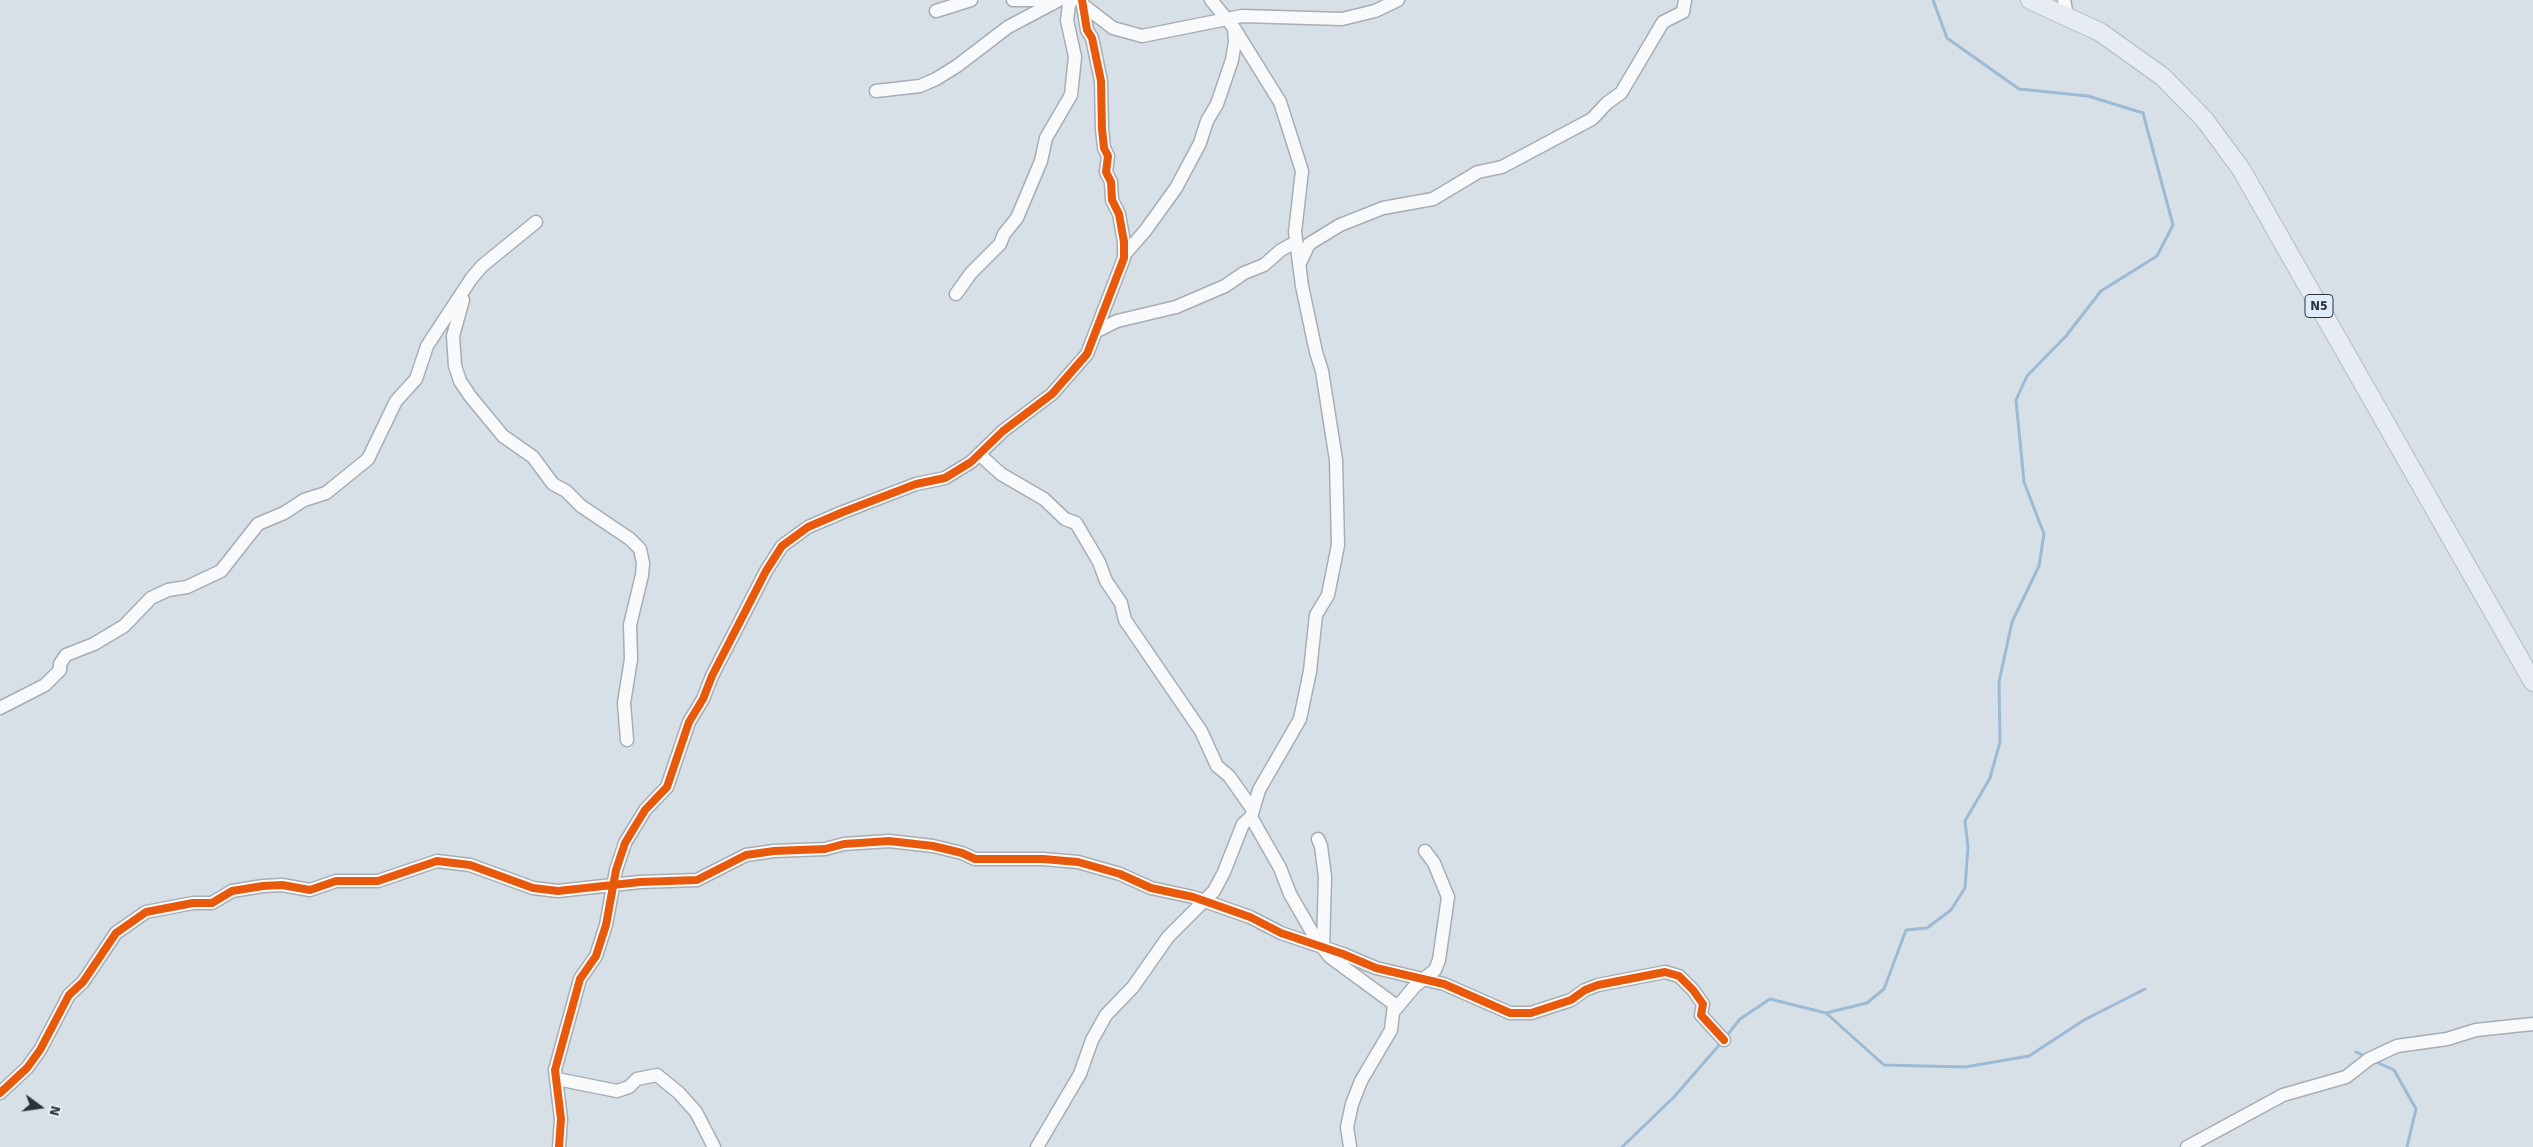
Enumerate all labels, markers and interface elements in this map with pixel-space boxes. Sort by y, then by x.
road number: N5 [2305,294,2333,318]
north arrow [15,1082,65,1132]
text: N [46,1104,64,1118]

